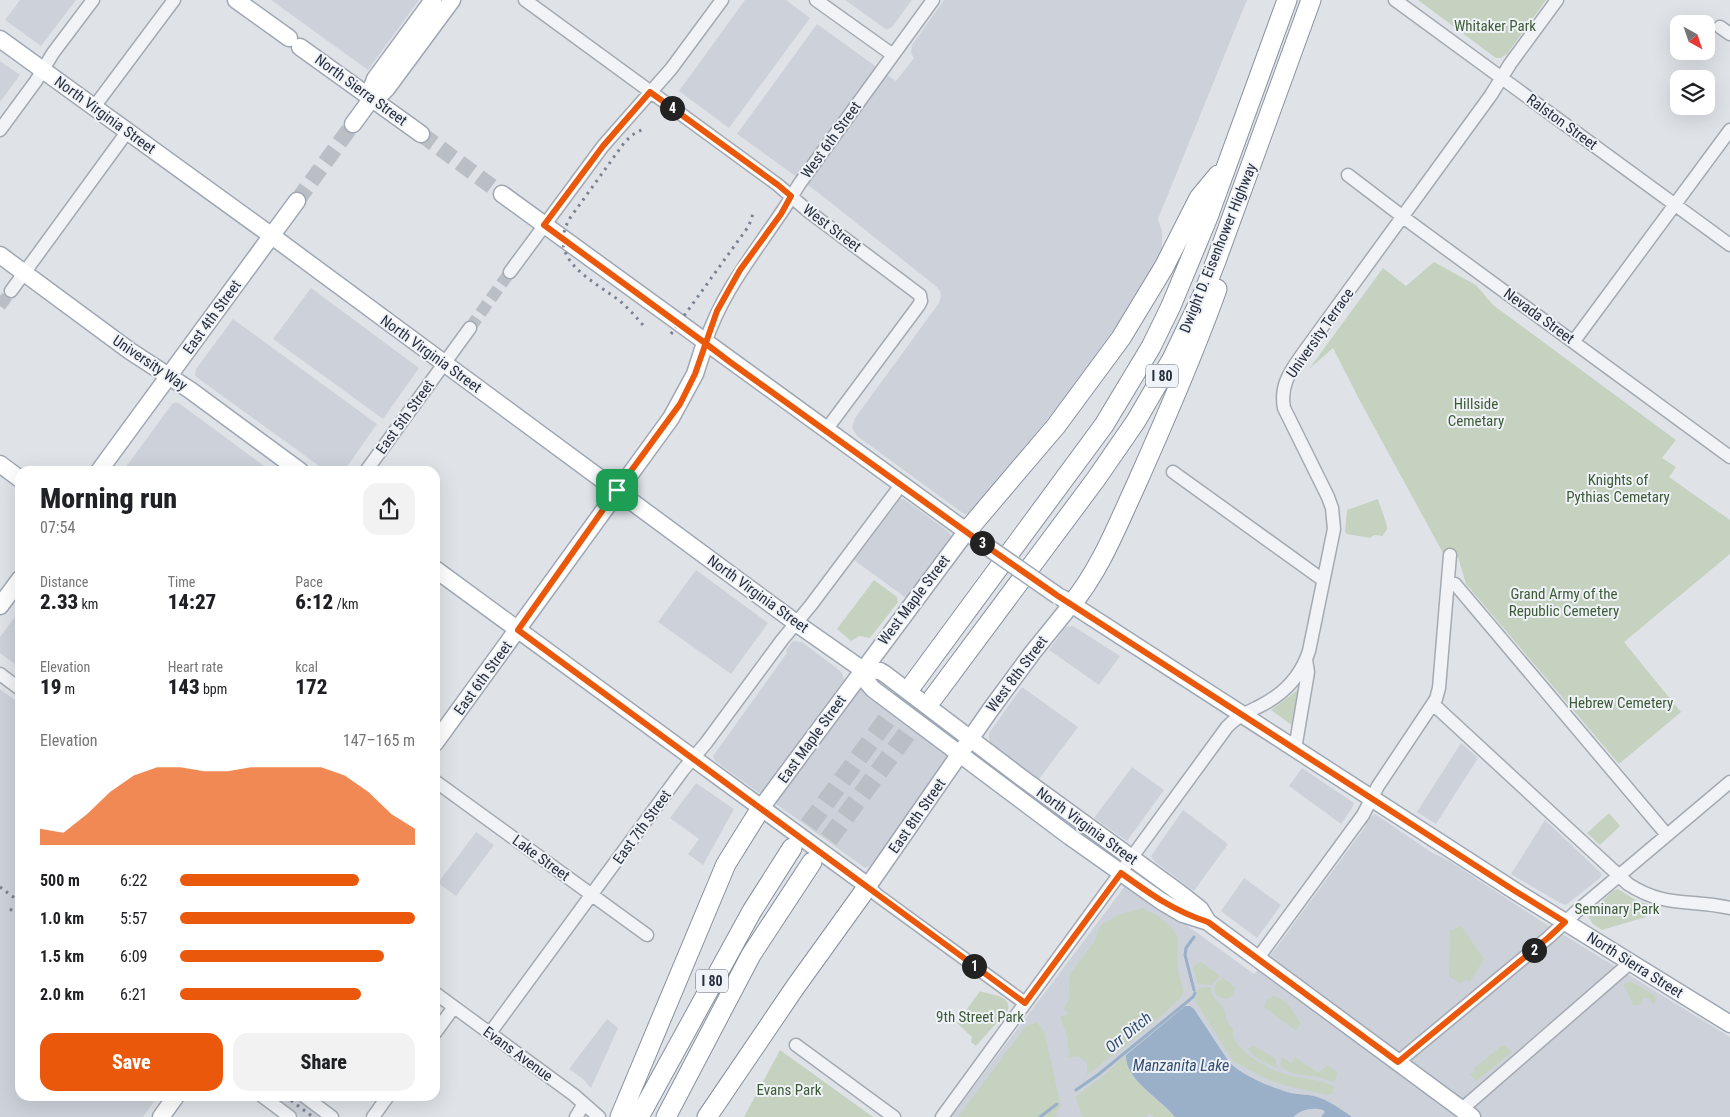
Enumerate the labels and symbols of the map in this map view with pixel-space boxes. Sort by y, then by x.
north arrow [1670,15,1715,60]
park label: Whitaker Park [1454,17,1536,35]
street label: North Sierra Street [311,50,411,130]
street label: North Virginia Street [51,72,159,158]
street label: Ralston Street [1523,90,1601,154]
pin: 4 [660,96,684,120]
street label: West 6th Street [797,98,865,182]
street label: Dwight D. Eisenhower Highway [1176,160,1260,336]
street label: West Street [799,200,865,256]
street label: East 4th Street [179,276,245,358]
street label: Nevada Street [1500,284,1578,348]
street label: University Terrace [1282,285,1358,381]
street label: North Virginia Street [377,311,485,397]
street label: University Way [109,331,191,395]
road number: I 80 [1146,364,1178,388]
street label: East 5th Street [372,376,438,458]
park label: Hillside Cemetary [1448,395,1504,430]
pin [596,469,638,511]
park label: Knights of Pythias Cemetary [1566,471,1670,506]
pin: 3 [970,530,994,556]
street label: North Virginia Street [704,551,812,637]
street label: West Maple Street [874,551,954,649]
park label: Grand Army of the Republic Cemetery [1509,585,1619,620]
street label: West 8th Street [983,632,1051,716]
street label: East 6th Street [450,637,516,719]
street label: East Maple Street [774,692,850,786]
park label: Hebrew Cemetery [1569,694,1673,712]
street label: East 8th Street [885,775,949,857]
street label: North Virginia Street [1033,783,1141,869]
street label: East 7th Street [609,786,675,868]
street label: Lake Street [509,831,573,885]
park label: Seminary Park [1574,900,1660,918]
street label: North Sierra Street [1584,928,1686,1002]
pin: 2 [1522,938,1546,962]
pin: 1 [962,954,986,978]
road number: I 80 [696,969,728,992]
park label: 9th Street Park [936,1008,1024,1026]
water label: Orr Ditch [1101,1008,1155,1057]
street label: Evans Avenue [480,1023,556,1085]
water label: Manzanita Lake [1133,1056,1229,1075]
park label: Evans Park [756,1081,822,1099]

